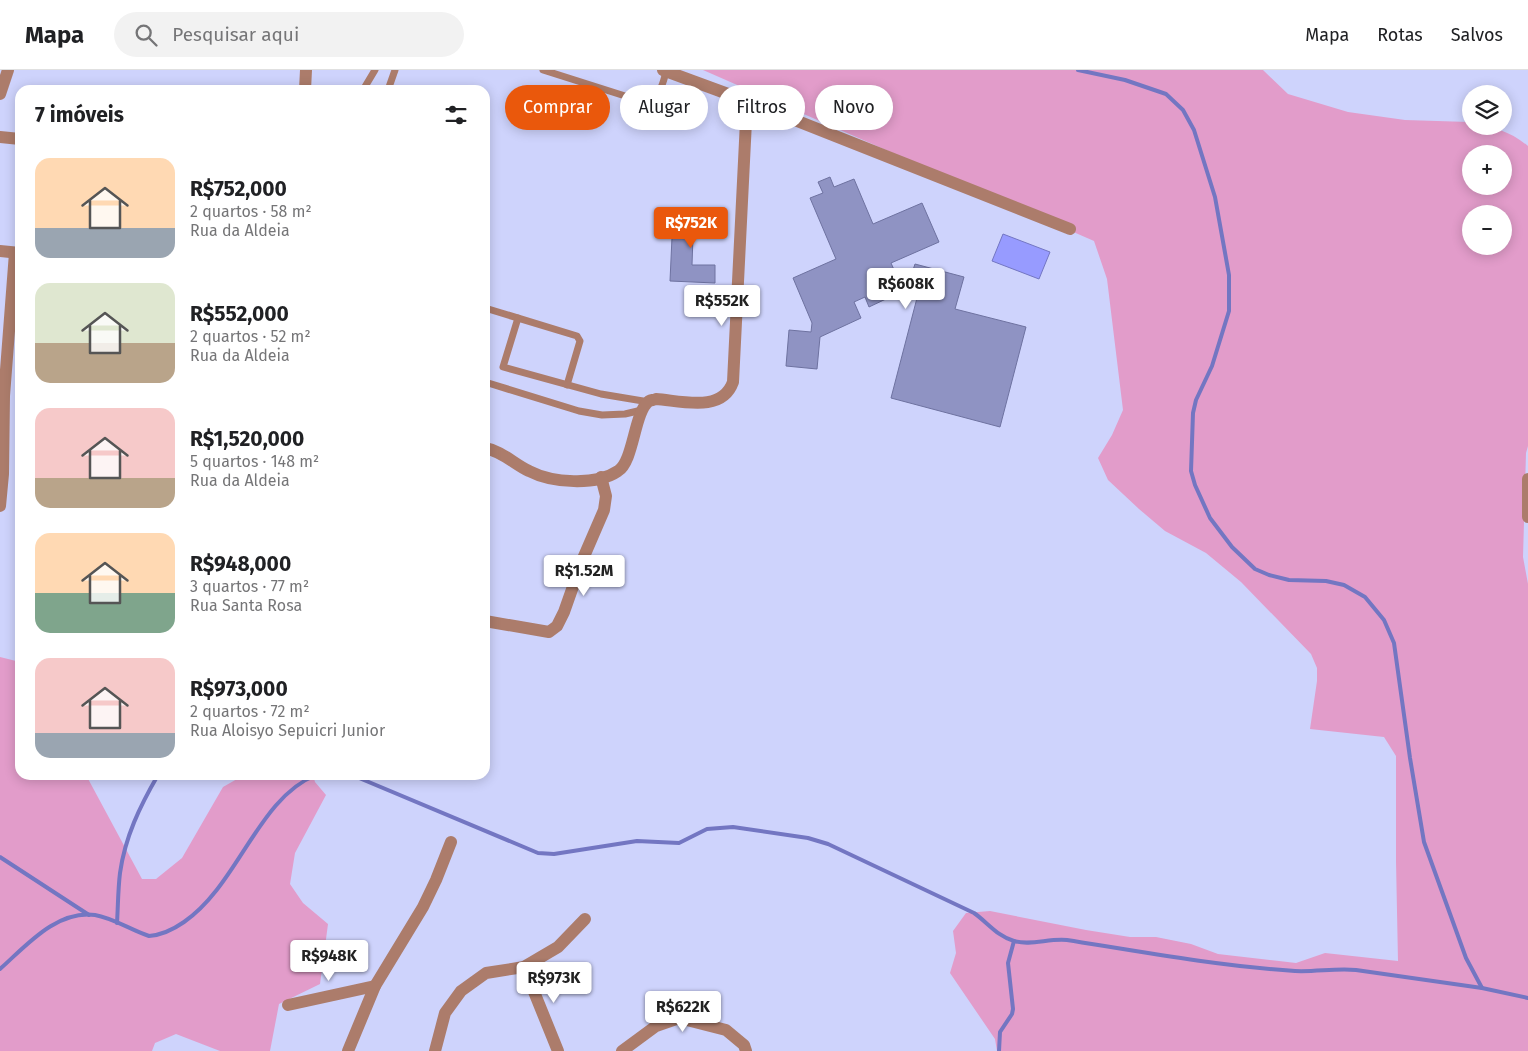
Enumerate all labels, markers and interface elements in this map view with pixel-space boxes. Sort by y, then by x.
search box [114,12,464,57]
text: Mapa [25,21,84,49]
icon: search [132,21,160,49]
text: Pesquisar aqui [172,23,299,46]
text: Mapa [1305,24,1349,46]
text: Rotas [1377,24,1423,46]
text: Salvos [1451,24,1503,46]
chip: Comprar [505,85,610,130]
chip: Alugar [620,85,708,130]
chip: Filtros [718,85,805,130]
chip: Novo [815,85,893,130]
map controls [1462,85,1512,255]
button: layers [1462,85,1512,135]
icon: filters [442,101,470,129]
text: 7 imóveis [35,102,124,128]
button: + [1462,145,1512,195]
text: R$752,000 [190,176,287,202]
icon: home [75,178,135,238]
text: 2 quartos · 58 m² [190,202,312,221]
button: − [1462,205,1512,255]
pin: R$752K [650,206,732,249]
text: R$752K [665,213,717,232]
text: Rua da Aldeia [190,221,290,240]
pin: R$608K [865,268,947,310]
text: R$608K [878,274,934,293]
pin: R$552K [681,284,763,327]
text: R$552K [695,291,749,310]
text: R$552,000 [190,301,289,327]
icon: home [75,303,135,363]
text: 2 quartos · 52 m² [190,327,311,346]
text: Rua da Aldeia [190,346,290,365]
text: R$1,520,000 [190,426,304,452]
icon: home [75,428,135,488]
text: 5 quartos · 148 m² [190,452,319,471]
text: Rua da Aldeia [190,471,290,490]
text: R$948,000 [190,551,291,577]
icon: home [75,553,135,613]
pin: R$1.52M [538,554,630,597]
text: R$1.52M [555,561,613,580]
text: 3 quartos · 77 m² [190,577,309,596]
text: Rua Santa Rosa [190,596,302,615]
text: R$973,000 [190,676,288,702]
icon: home [75,678,135,738]
text: 2 quartos · 72 m² [190,702,310,721]
text: Rua Aloisyo Sepuicri Junior [190,721,385,740]
pin: R$948K [288,940,370,982]
text: R$948K [301,946,357,965]
pin: R$973K [513,962,595,1004]
text: R$973K [528,968,580,987]
pin: R$622K [642,990,724,1033]
text: R$622K [656,997,710,1016]

